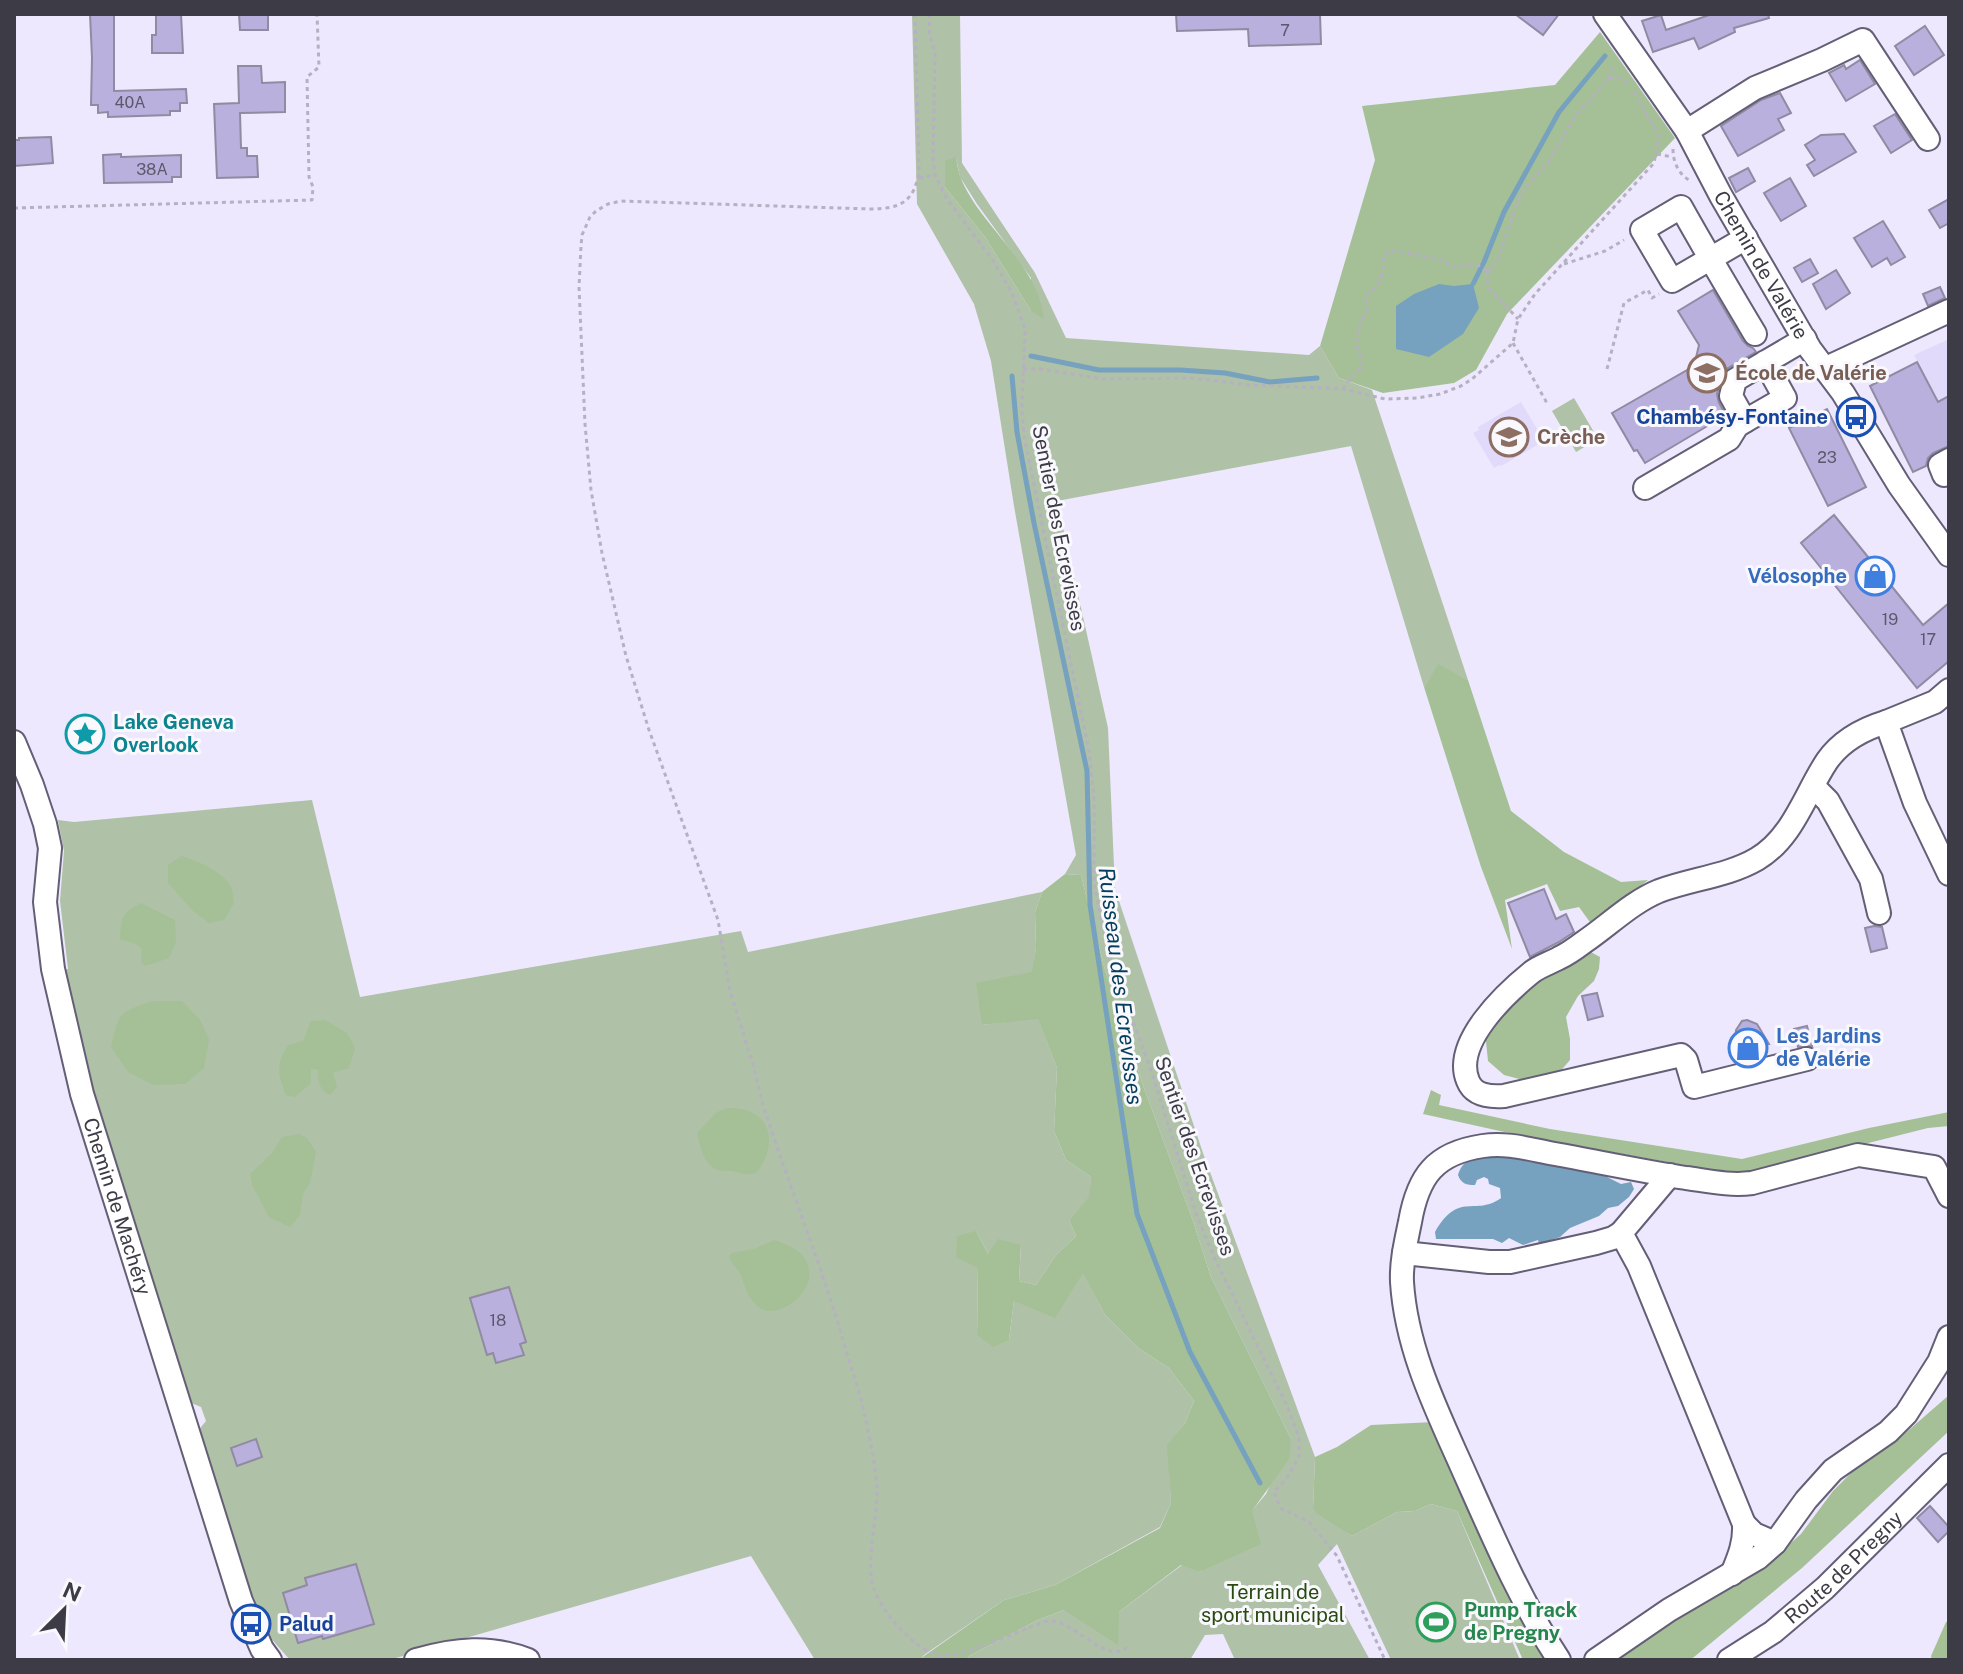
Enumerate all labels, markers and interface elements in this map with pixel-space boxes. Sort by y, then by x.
house number: 7 [1280,21,1290,40]
house number: 40A [114,93,146,112]
house number: 38A [136,160,168,179]
street label: Chemin de Valérie [1709,187,1814,343]
school or university icon: École de Valérie [1686,352,1728,394]
place label: École de Valérie [1735,360,1887,385]
bus stop icon: Chambésy-Fontaine [1835,396,1877,438]
place label: Chambésy-Fontaine [1636,405,1828,429]
school or university icon: Crèche [1488,416,1530,458]
street label: Sentier des Ecrevisses [1027,423,1091,633]
place label: Crèche [1537,425,1605,449]
house number: 23 [1817,448,1837,467]
shop icon: Vélosophe [1854,555,1896,597]
place label: Vélosophe [1747,564,1847,588]
house number: 19 [1882,610,1898,629]
house number: 17 [1920,630,1936,649]
place label: Lake Geneva Overlook [113,710,234,757]
place icon: Lake Geneva Overlook [64,713,106,755]
water label: Ruisseau des Ecrevisses [1094,866,1149,1107]
place label: Les Jardins de Valérie [1776,1024,1881,1071]
shop icon: Les Jardins de Valérie [1727,1027,1769,1069]
street label: Sentier des Ecrevisses [1150,1053,1240,1259]
street label: Chemin de Machéry [78,1115,156,1298]
house number: 18 [490,1311,506,1330]
street label: Route de Pregny [1780,1506,1908,1629]
north arrow [24,1570,104,1650]
text: N [59,1576,85,1607]
park label: Terrain de sport municipal [1201,1580,1345,1627]
place label: Pump Track de Pregny [1464,1598,1578,1645]
sports icon: Pump Track de Pregny [1415,1601,1457,1643]
bus stop icon: Palud [230,1603,272,1645]
place label: Palud [279,1612,334,1636]

